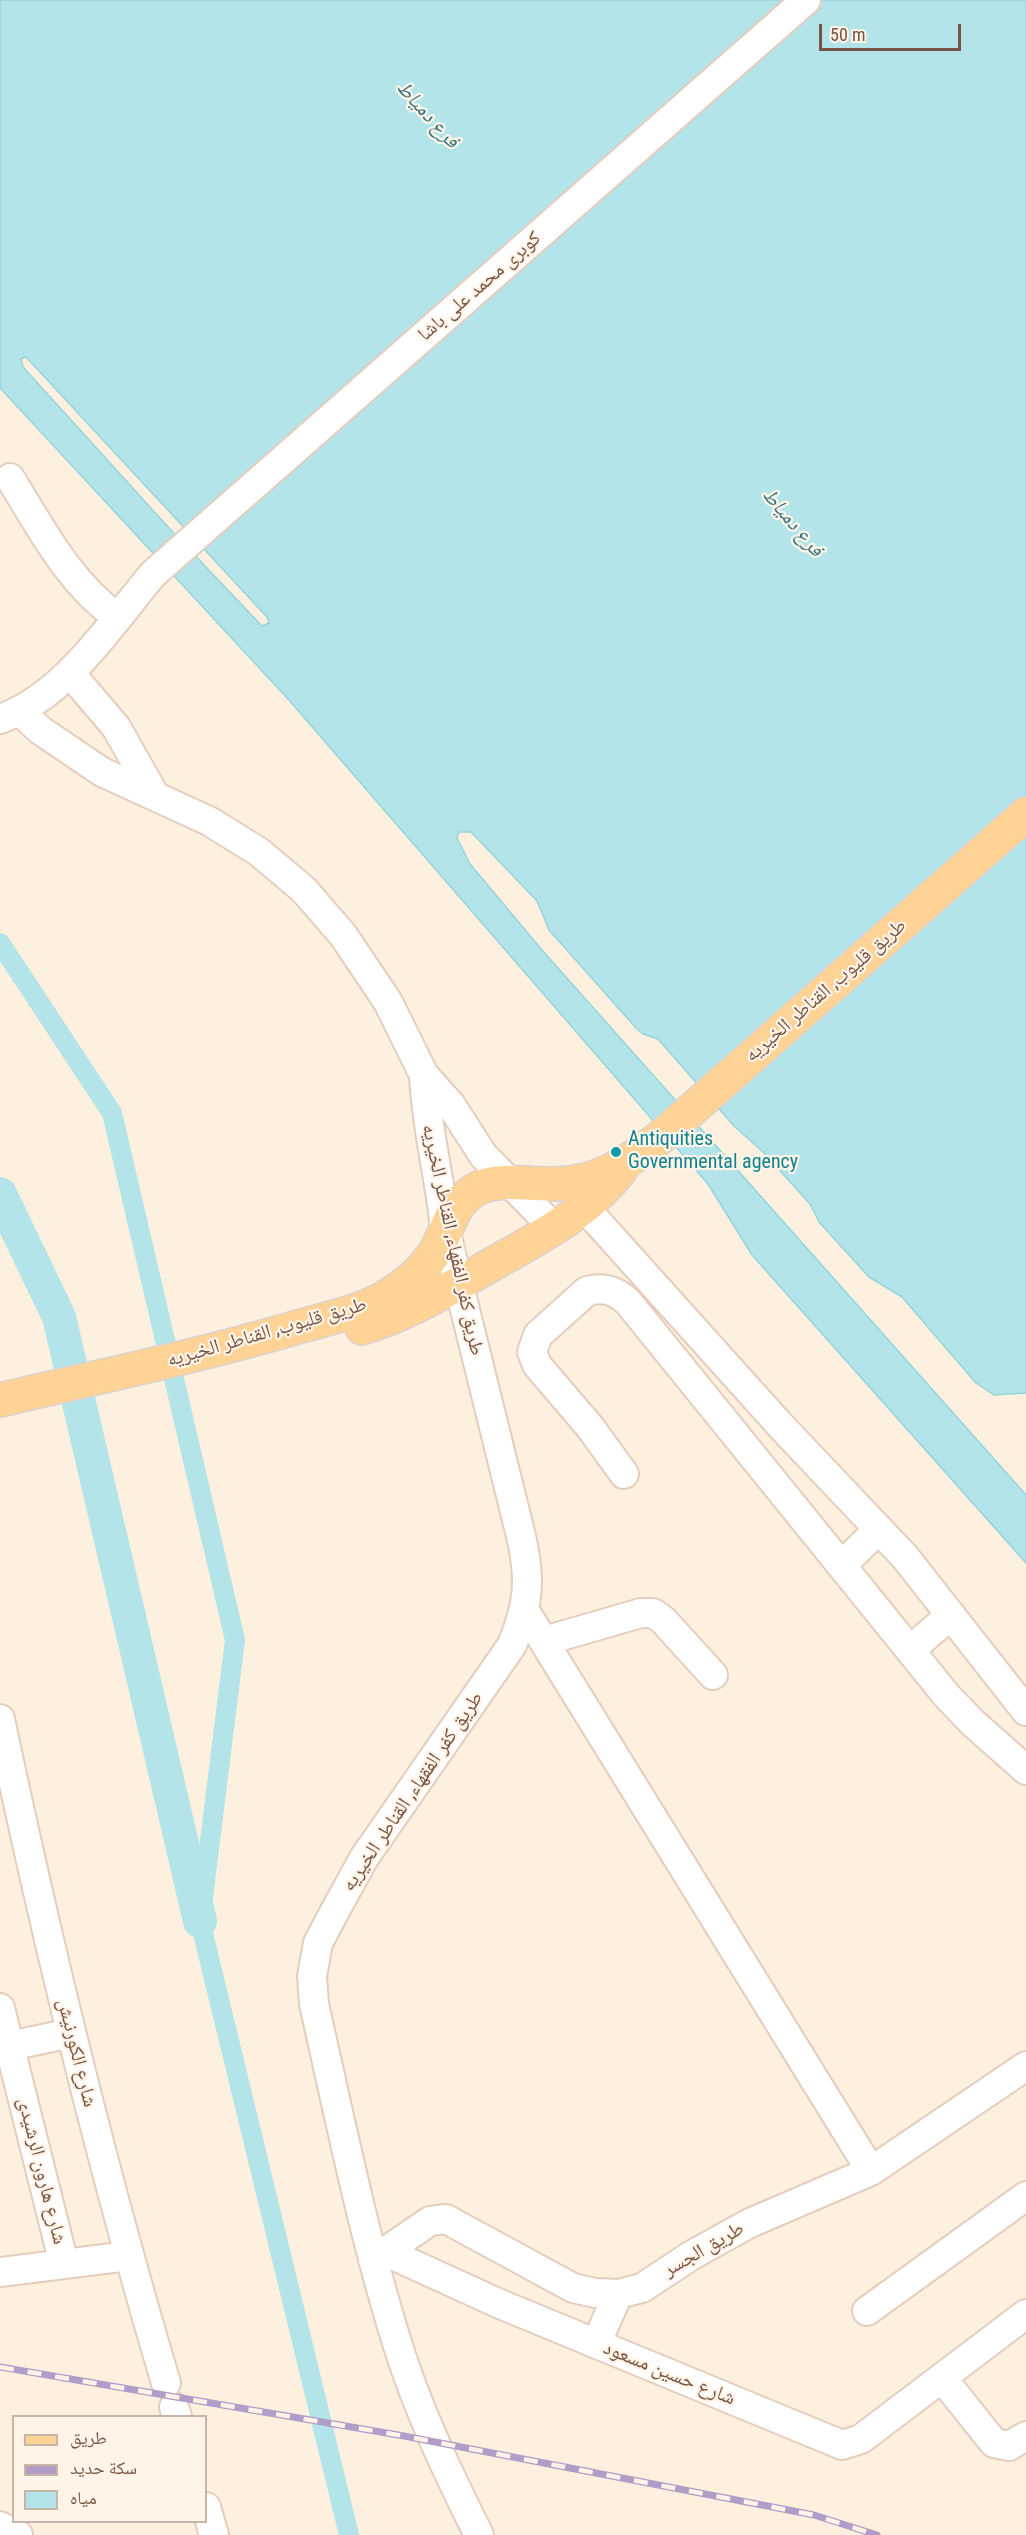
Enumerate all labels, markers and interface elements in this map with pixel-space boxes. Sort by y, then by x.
scale bar [822,12,964,50]
text: 50 m [830,24,865,45]
water label: فرع دمياط [390,76,464,154]
street label: كوبرى محمد على باشا [414,227,546,347]
water label: فرع دمياط [756,483,828,563]
street label: طريق قليوب, القناطر الخيريه [740,914,912,1068]
street label: طريق كفر الفقهاء, القناطر الخيريه [416,1122,488,1358]
place label: Antiquities Governmental agency [628,1128,798,1175]
marker: Antiquities Governmental agency [609,1145,623,1159]
street label: طريق قليوب, القناطر الخيريه [164,1293,370,1373]
street label: طريق كفر الفقهاء, القناطر الخيريه [337,1688,489,1896]
street label: شارع الكورنيش [51,1996,101,2110]
street label: شارع هارون الرشيدى [11,2095,71,2247]
street label: طريق الجسر [659,2217,749,2283]
street label: شارع حسين مسعود [599,2337,739,2411]
legend [12,2415,207,2523]
text: طريق [70,2427,107,2448]
text: سكة حديد [70,2457,137,2478]
text: مياه [70,2487,97,2508]

